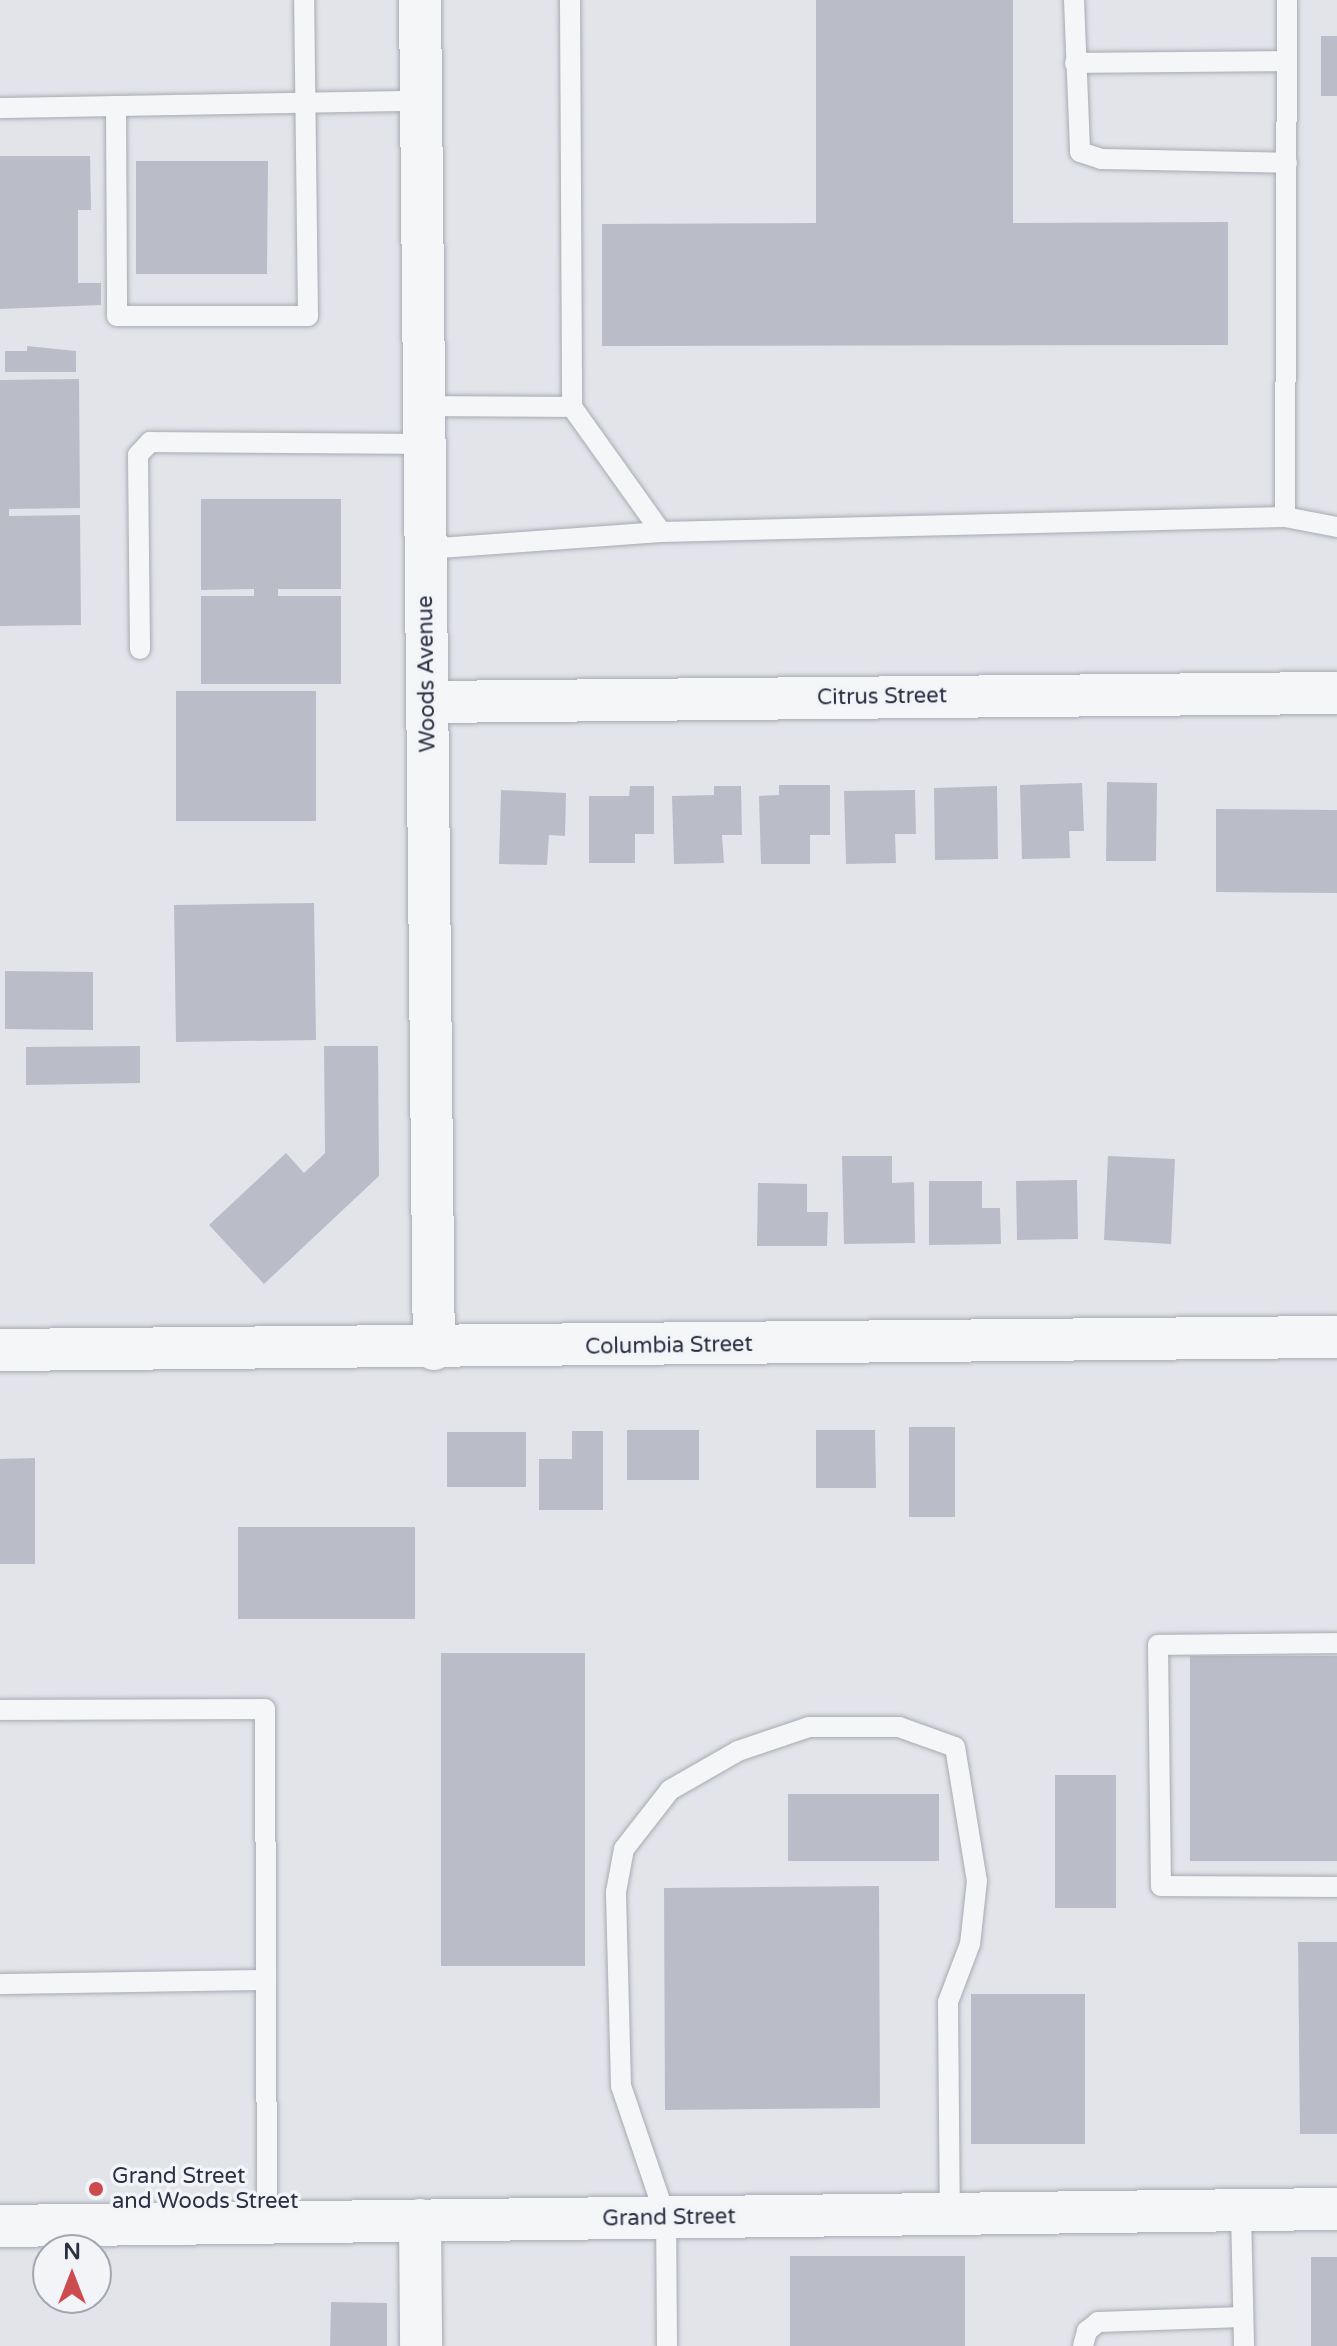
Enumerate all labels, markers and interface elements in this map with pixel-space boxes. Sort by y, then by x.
street label: Woods Avenue [412,595,442,753]
street label: Citrus Street [817,683,947,711]
street label: Columbia Street [585,1331,753,1361]
place label: Grand Street and Woods Street [112,2163,298,2214]
marker: Grand Street and Woods Street [87,2180,105,2198]
street label: Grand Street [602,2204,736,2232]
north arrow [32,2234,112,2314]
text: N [63,2239,81,2265]

